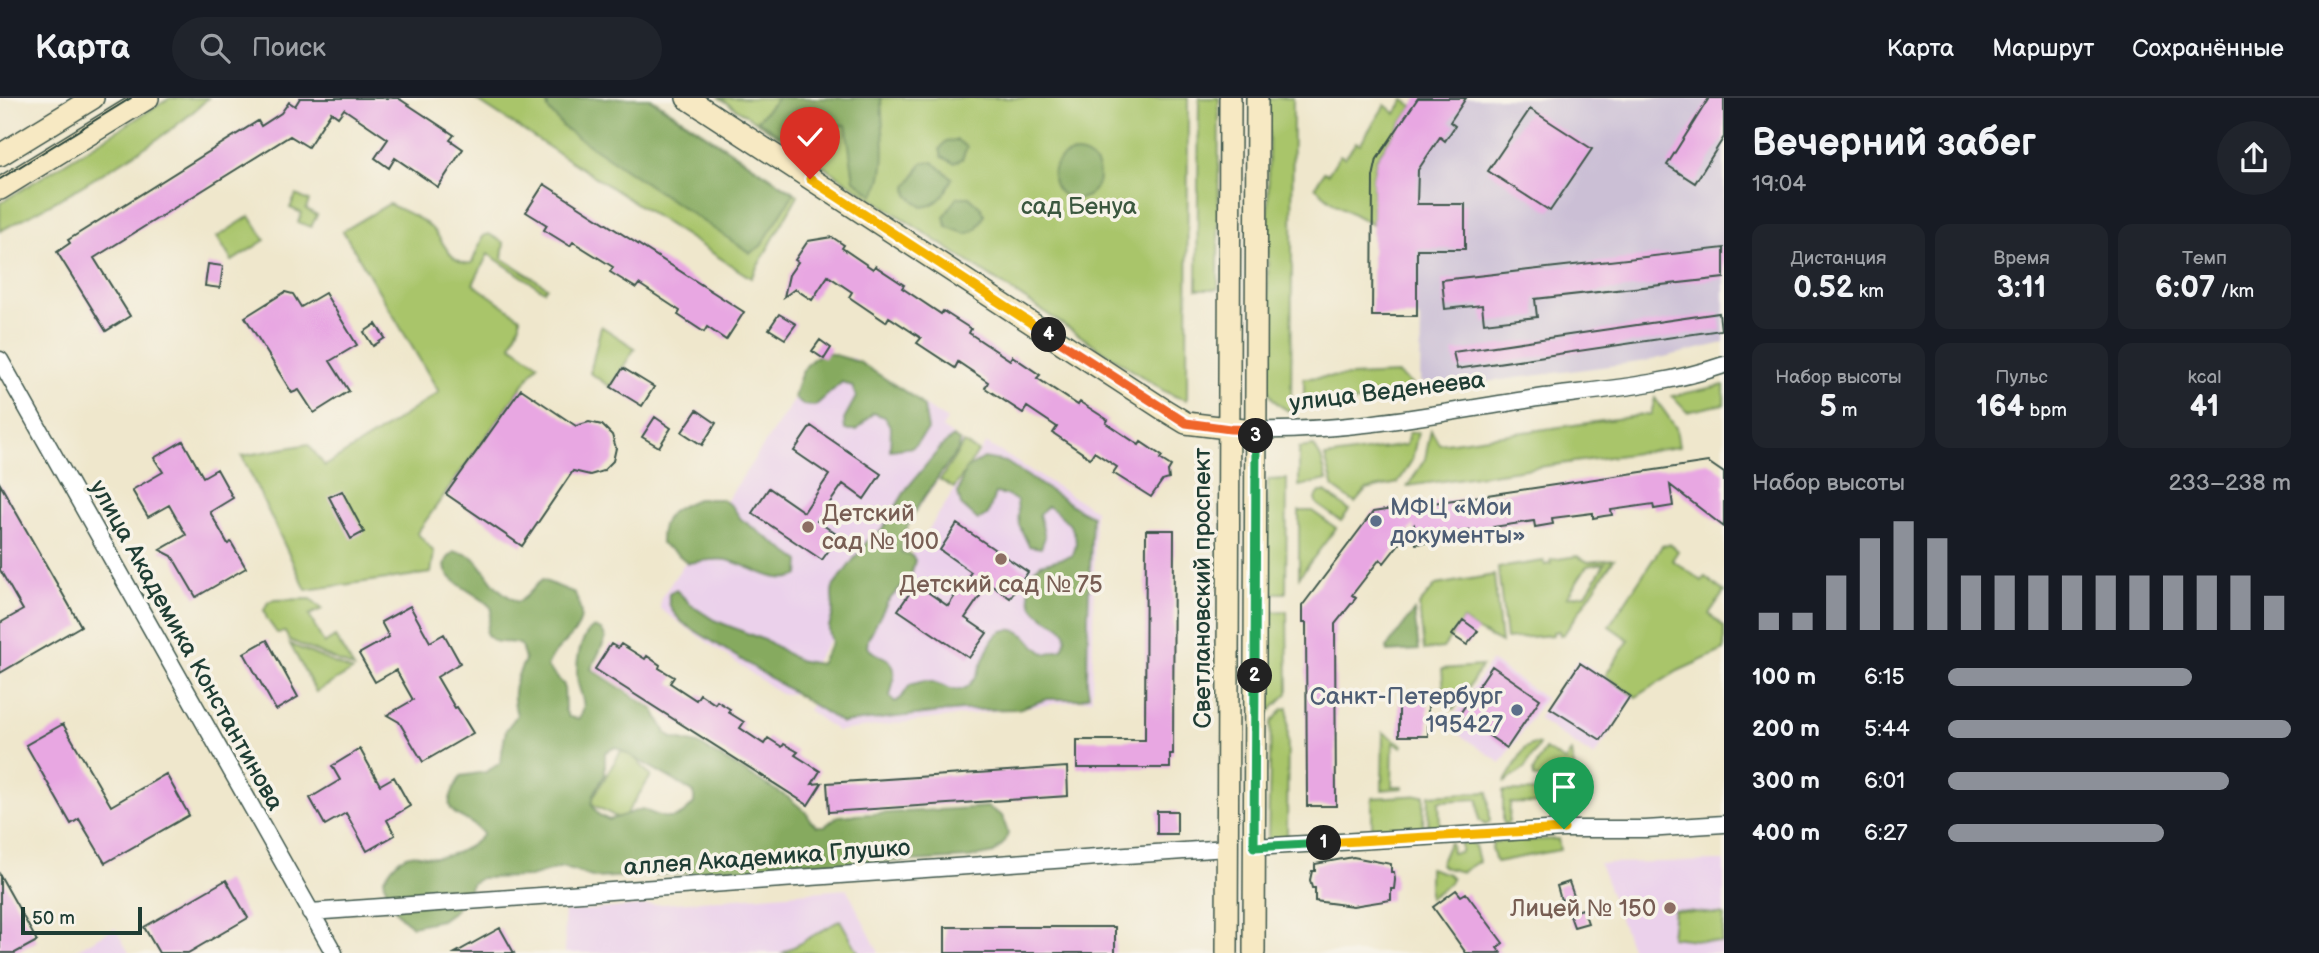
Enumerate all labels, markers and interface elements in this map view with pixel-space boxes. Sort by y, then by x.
search box [172,17,662,80]
text: Карта [35,28,130,68]
icon: search [196,29,234,67]
text: Поиск [252,33,326,64]
text: Карта [1887,34,1954,63]
text: Маршрут [1992,34,2094,63]
text: Сохранённые [2132,34,2284,63]
pin [780,107,840,179]
icon: check [791,118,829,156]
text: Вечерний забег [1752,121,2036,166]
button: share [2217,121,2291,195]
text: 19:04 [1752,170,1806,198]
park label: сад Бенуа [1021,192,1137,221]
text: Дистанция [1790,247,1887,270]
text: Время [1993,247,2050,270]
text: Темп [2182,247,2227,270]
text: 0.52 [1793,270,1854,306]
text: 3:11 [1997,270,2046,306]
text: 6:07 [2155,270,2215,306]
text: km [1854,280,1884,303]
text: /km [2215,280,2254,303]
pin: 4 [1032,317,1066,352]
text: 4 [1043,323,1054,346]
street label: улица Веденеева [1288,365,1486,418]
text: Набор высоты [1775,366,1902,389]
text: Пульс [1995,366,2048,389]
text: kcal [2187,366,2222,389]
text: 5 [1819,389,1837,425]
text: 164 [1976,389,2024,425]
text: 41 [2190,389,2219,425]
text: m [1837,399,1858,422]
text: bpm [2024,399,2067,422]
pin: 3 [1238,418,1274,454]
text: 3 [1250,424,1261,447]
street label: Светлановский проспект [1188,448,1217,728]
text: Набор высоты [1752,469,1905,497]
text: 233–238 m [2169,469,2291,497]
street label: улица Академика Константинова [83,475,290,816]
place label: МФЦ «Мои документы» [1390,493,1526,550]
place label: Детский сад № 100 [822,499,939,556]
marker: МФЦ «Мои документы» [1368,513,1384,529]
marker: Детский сад № 100 [800,519,816,535]
marker: Детский сад № 75 [993,551,1009,567]
place label: Детский сад № 75 [899,570,1103,599]
pin: 2 [1238,658,1272,694]
text: 100 m [1752,663,1816,691]
text: 6:15 [1864,663,1905,691]
text: 2 [1249,664,1260,687]
place label: Санкт-Петербург 195427 [1310,682,1503,739]
marker: Санкт-Петербург 195427 [1509,702,1525,718]
text: 200 m [1752,715,1820,743]
text: 5:44 [1864,715,1910,743]
pin [1534,757,1594,829]
text: 300 m [1752,767,1820,795]
text: 6:01 [1864,767,1905,795]
icon: arrive [1545,768,1583,806]
text: 400 m [1752,819,1820,847]
text: 6:27 [1864,819,1908,847]
pin: 1 [1306,826,1342,860]
text: 1 [1320,831,1328,854]
street label: аллея Академика Глушко [623,833,911,882]
place label: Лицей № 150 [1509,894,1656,923]
marker: Лицей № 150 [1662,900,1678,916]
scale bar [21,904,142,936]
text: 50 m [32,907,75,930]

